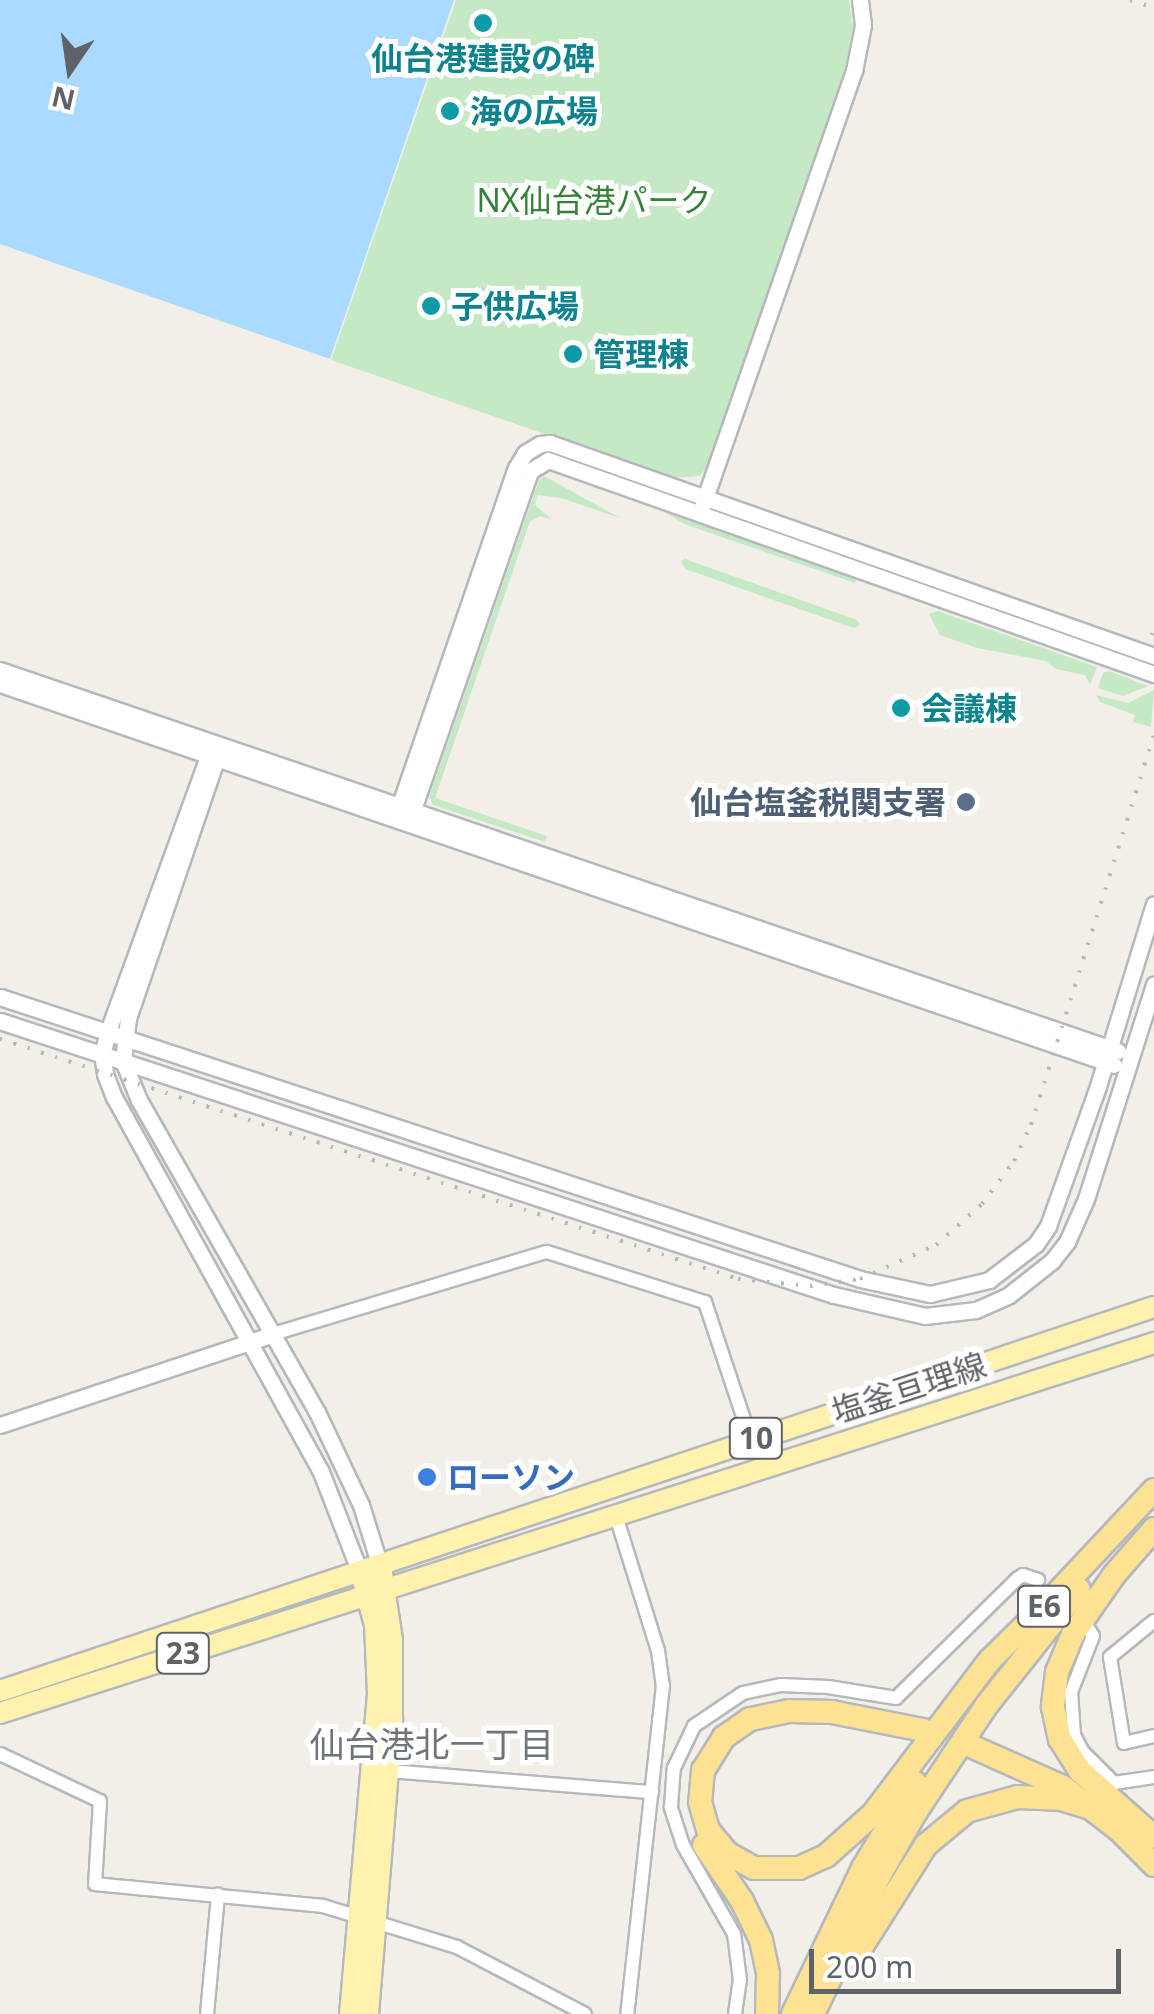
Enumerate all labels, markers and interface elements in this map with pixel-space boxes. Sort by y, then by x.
marker: 仙台港建設の碑 [472,12,494,34]
north arrow [20,20,120,120]
place label: 仙台港建設の碑 [371,39,595,77]
text: N [48,78,79,120]
place label: 海の広場 [470,92,598,130]
marker: 海の広場 [439,100,461,122]
park label: NX仙台港パーク [476,181,712,219]
place label: 子供広場 [451,287,579,325]
marker: 子供広場 [420,295,442,317]
place label: 管理棟 [593,335,689,373]
marker: 管理棟 [562,343,584,365]
place label: 会議棟 [921,689,1017,727]
marker: 会議棟 [890,697,912,719]
place label: 仙台塩釜税関支署 [690,783,946,821]
marker: 仙台塩釜税関支署 [955,791,977,813]
street label: 塩釜亘理線 [827,1345,991,1431]
road number: 10 [728,1413,784,1463]
place label: ローソン [447,1458,575,1496]
marker: ローソン [416,1466,438,1488]
road number: E6 [1016,1581,1072,1631]
road number: 23 [156,1628,210,1678]
district label: 仙台港北一丁目 [310,1723,554,1765]
scale bar [814,1929,1126,1991]
text: 200 m [826,1946,913,1987]

